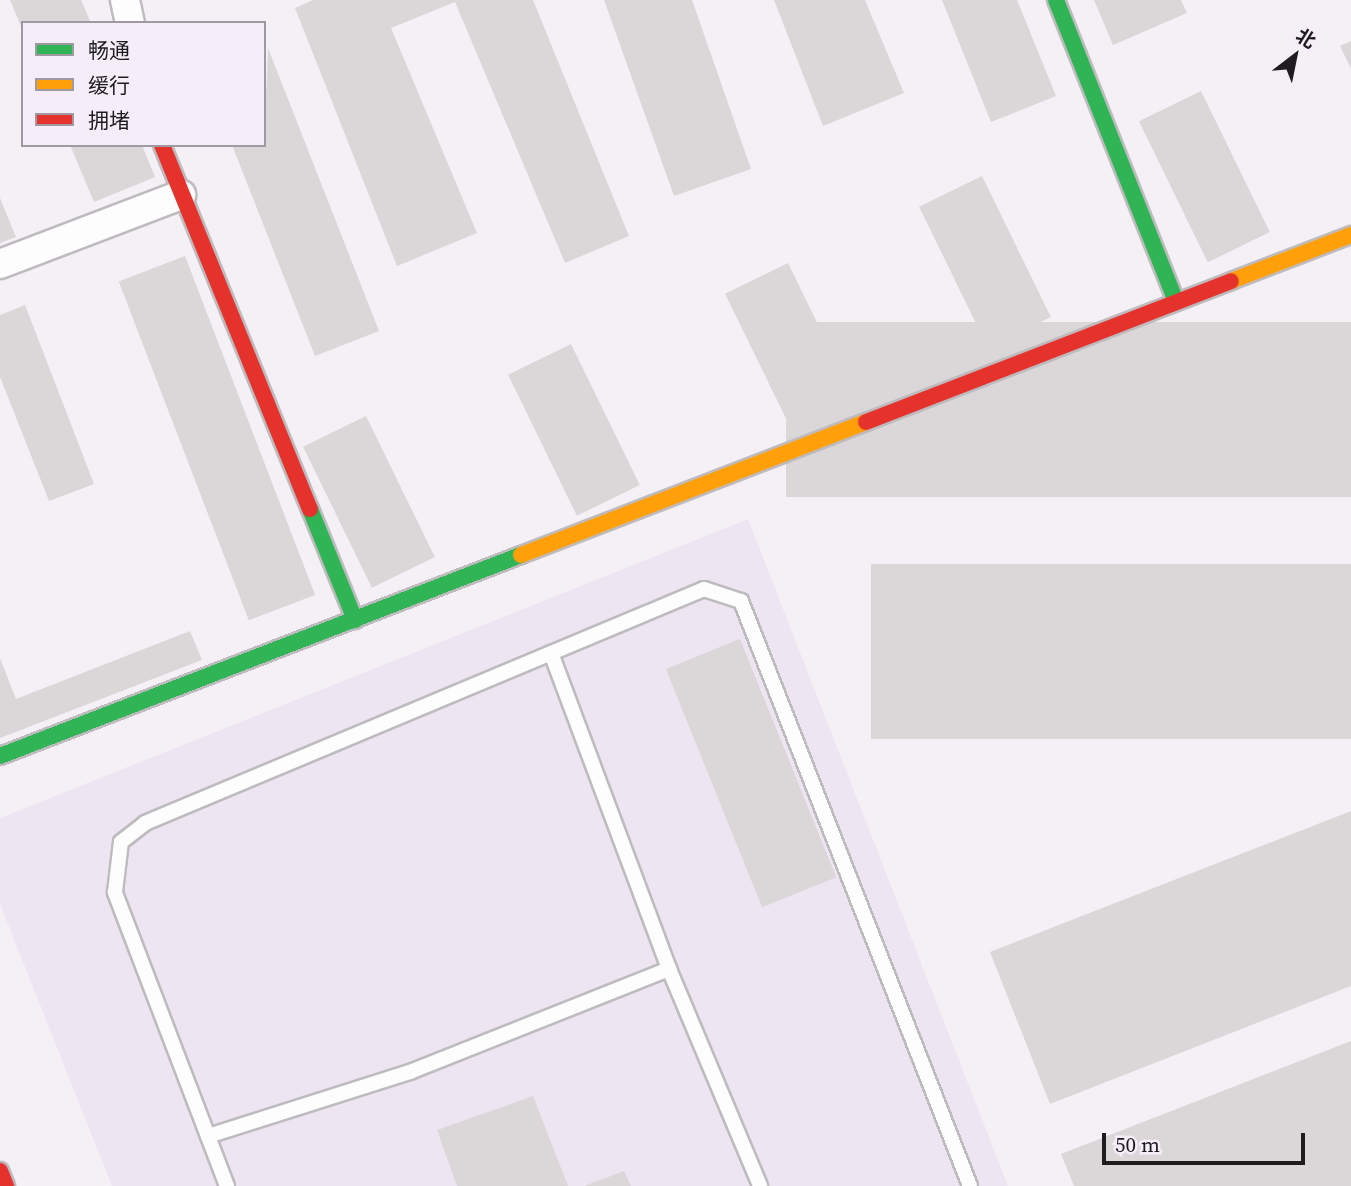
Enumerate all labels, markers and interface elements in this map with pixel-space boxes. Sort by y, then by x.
legend [21,21,266,147]
north arrow [1260,21,1330,91]
text: 北 [1291,22,1321,54]
text: 畅通 [88,36,130,65]
text: 缓行 [88,71,130,100]
text: 拥堵 [88,106,130,135]
scale bar [1106,1120,1309,1164]
text: 50 m [1115,1130,1160,1159]

